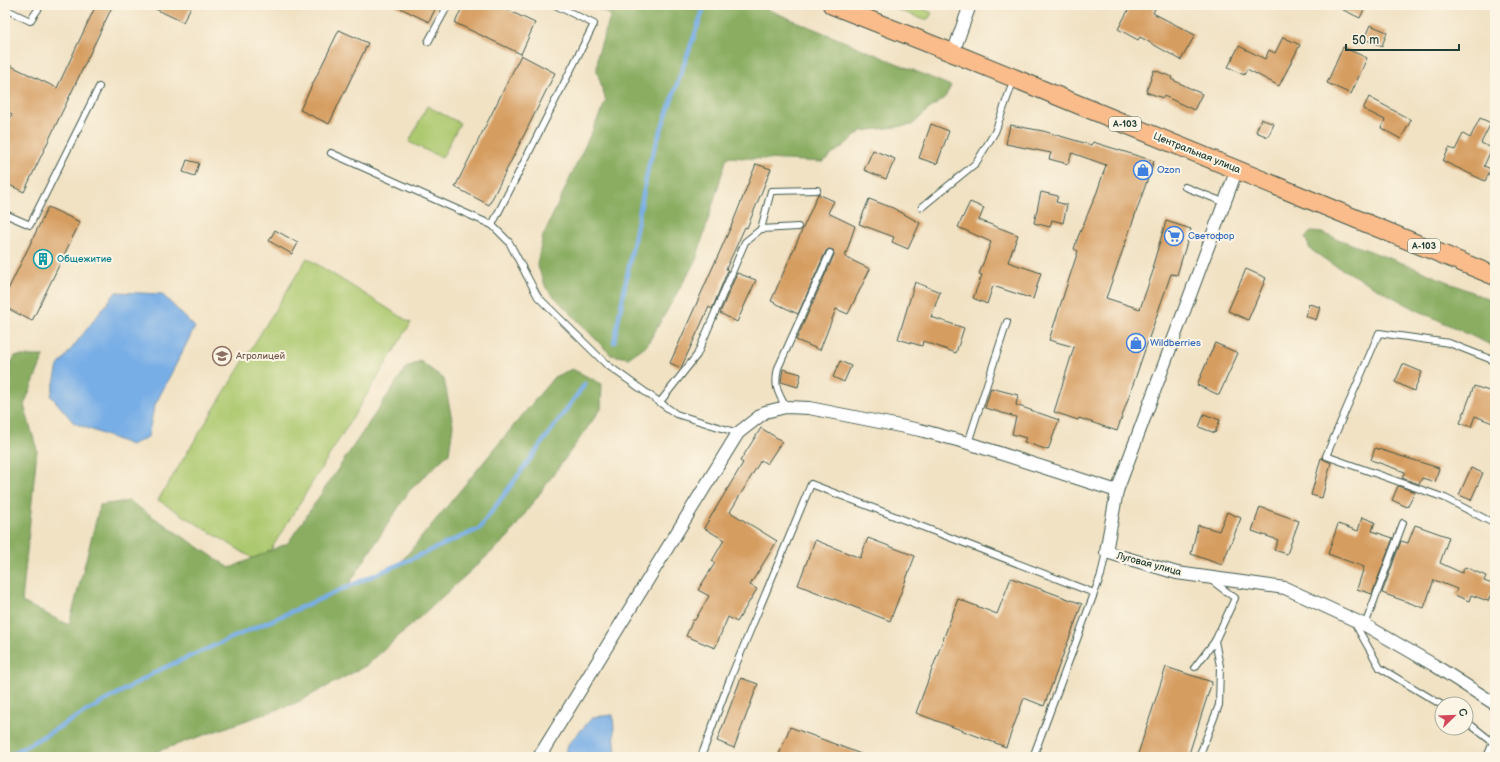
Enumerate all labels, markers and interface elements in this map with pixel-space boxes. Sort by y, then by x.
scale bar [1346,26,1459,52]
text: 50 m [1352,33,1379,48]
road number: А-103 [1109,117,1141,131]
street label: Центральная улица [1152,130,1243,176]
shop icon: Ozon [1132,159,1154,181]
place label: Ozon [1157,164,1181,176]
supermarket icon: Светофор [1163,225,1185,247]
place label: Светофор [1188,230,1235,242]
road number: А-103 [1408,239,1440,253]
building icon: Общежитие [32,248,54,270]
place label: Общежитие [57,253,112,265]
shop icon: Wildberries [1125,332,1147,354]
place label: Wildberries [1150,337,1201,349]
school or university icon: Агролицей [211,345,233,367]
place label: Агролицей [235,350,285,362]
street label: Луговая улица [1114,549,1183,578]
north arrow [1434,696,1474,736]
text: С [1455,706,1470,719]

